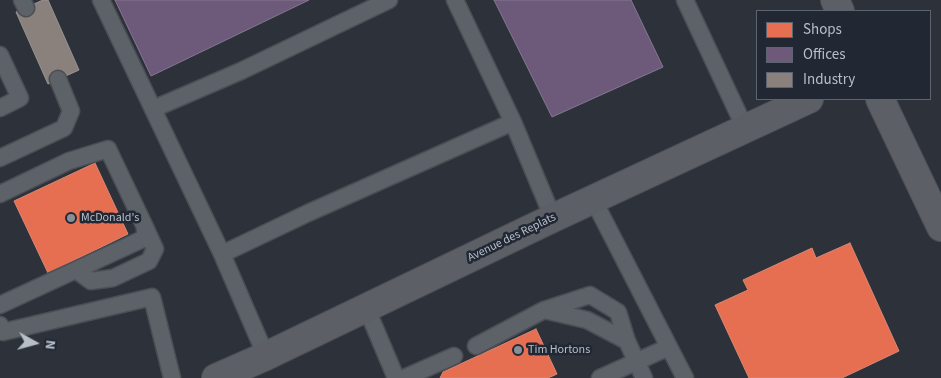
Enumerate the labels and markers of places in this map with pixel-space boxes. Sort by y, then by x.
place label: McDonald's [81,211,139,225]
marker: McDonald's [65,212,77,224]
place label: Tim Hortons [528,343,590,357]
marker: Tim Hortons [512,344,524,356]

